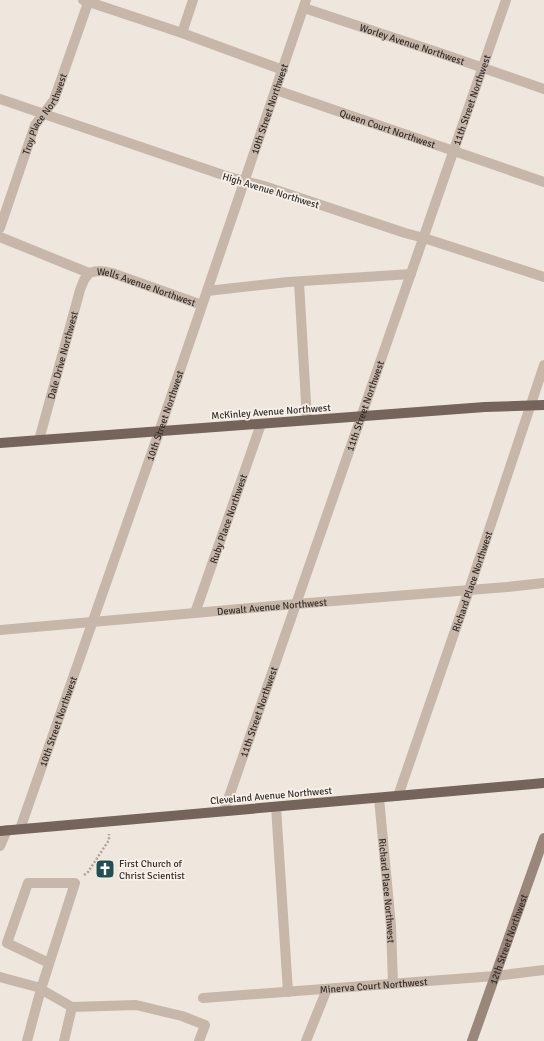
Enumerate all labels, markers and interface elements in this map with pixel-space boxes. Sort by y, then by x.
street label: Worley Avenue Northwest [358,22,466,68]
street label: 11th Street Northwest [451,53,494,147]
street label: 10th Street Northwest [249,62,291,156]
street label: Troy Place Northwest [20,72,70,156]
street label: Queen Court Northwest [338,107,437,151]
street label: High Avenue Northwest [221,171,321,212]
street label: Wells Avenue Northwest [97,266,198,309]
street label: Dale Drive Northwest [45,310,81,401]
street label: 11th Street Northwest [344,359,387,453]
street label: 10th Street Northwest [144,369,187,463]
street label: McKinley Avenue Northwest [211,402,332,422]
street label: Ruby Place Northwest [208,472,250,565]
street label: Richard Place Northwest [450,529,495,633]
street label: Dewalt Avenue Northwest [217,596,328,618]
street label: 11th Street Northwest [238,665,281,759]
street label: 10th Street Northwest [37,674,80,769]
street label: Cleveland Avenue Northwest [210,785,333,807]
street label: Richard Place Northwest [376,838,397,944]
church icon: First Church of Christ Scientist [94,858,116,880]
place label: First Church of Christ Scientist [119,858,185,882]
street label: 12th Street Northwest [488,892,531,986]
street label: Minerva Court Northwest [319,976,428,996]

